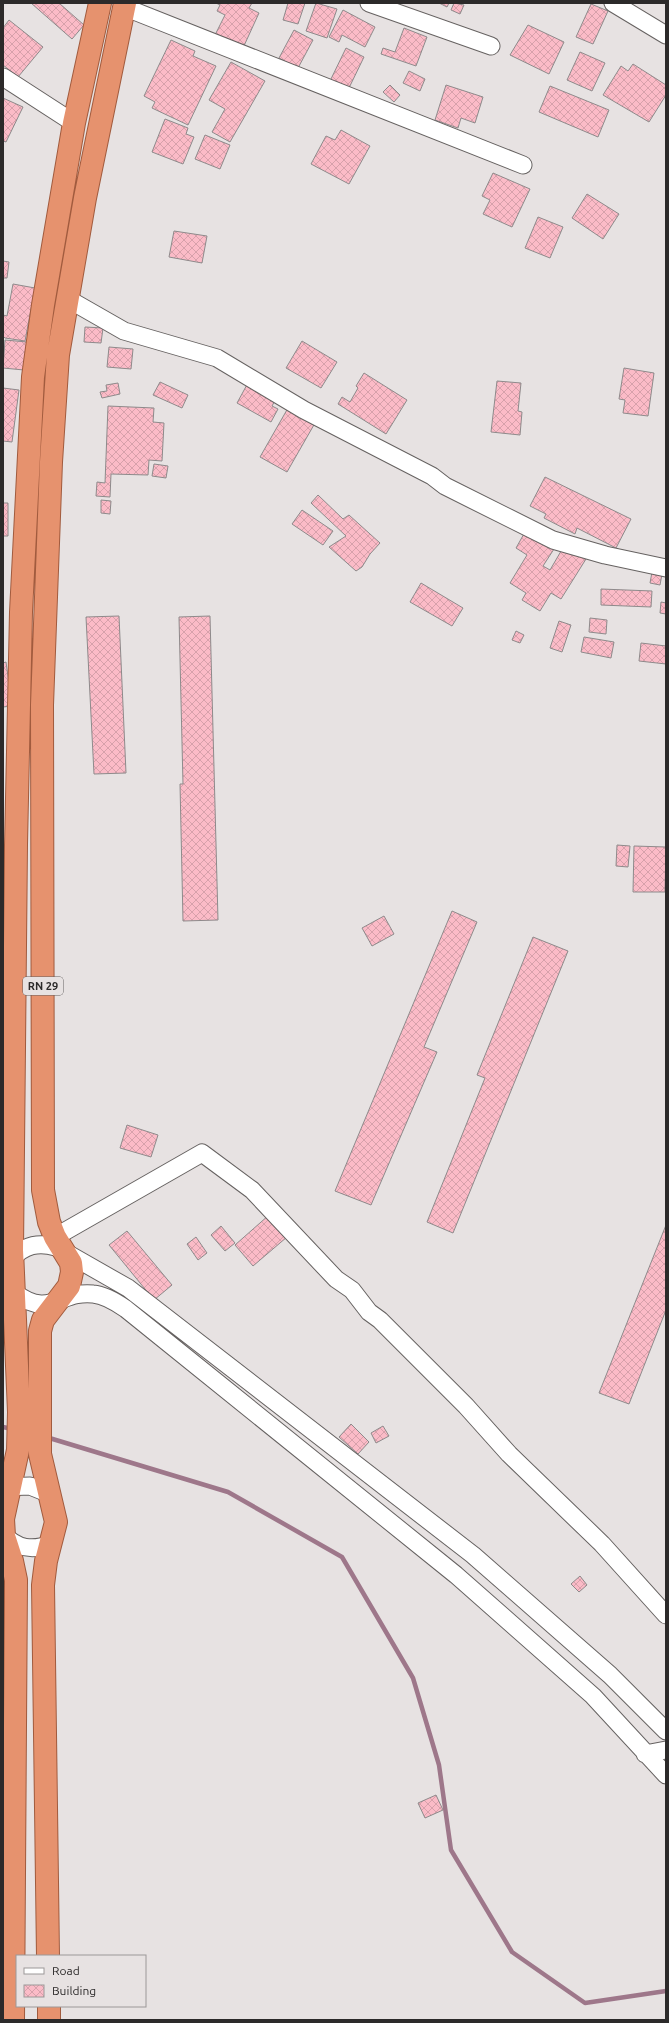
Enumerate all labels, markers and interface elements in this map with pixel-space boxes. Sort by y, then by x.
road number: RN 29 [23,977,63,995]
legend [16,1955,146,2007]
text: Road [52,1964,80,1977]
text: Building [52,1984,96,1997]

